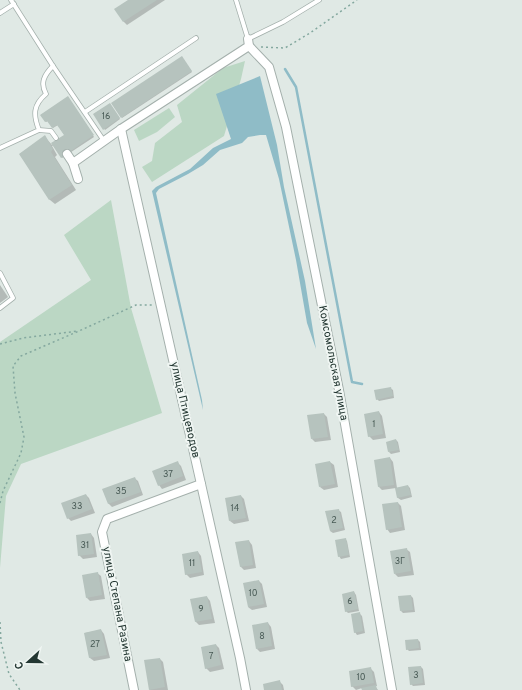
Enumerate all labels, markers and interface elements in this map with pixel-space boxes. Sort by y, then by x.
house number: 16 [102,111,110,122]
street label: Комсомольская улица [315,304,351,422]
street label: улица Птицеводов [167,361,203,459]
house number: 1 [372,419,376,430]
house number: 37 [163,469,173,480]
house number: 35 [115,486,127,497]
house number: 33 [72,501,82,512]
house number: 14 [231,503,240,514]
house number: 2 [331,515,337,526]
house number: 31 [81,540,89,551]
street label: улица Степана Разина [99,545,135,663]
house number: 3Г [395,556,405,567]
house number: 11 [189,558,195,569]
house number: 10 [248,588,258,599]
house number: 6 [347,596,353,607]
house number: 9 [198,604,204,615]
house number: 8 [259,631,265,642]
house number: 27 [90,639,100,650]
north arrow [8,642,48,682]
house number: 7 [209,651,214,662]
text: С [12,659,27,671]
house number: 3 [413,670,419,681]
house number: 10 [356,672,366,683]

